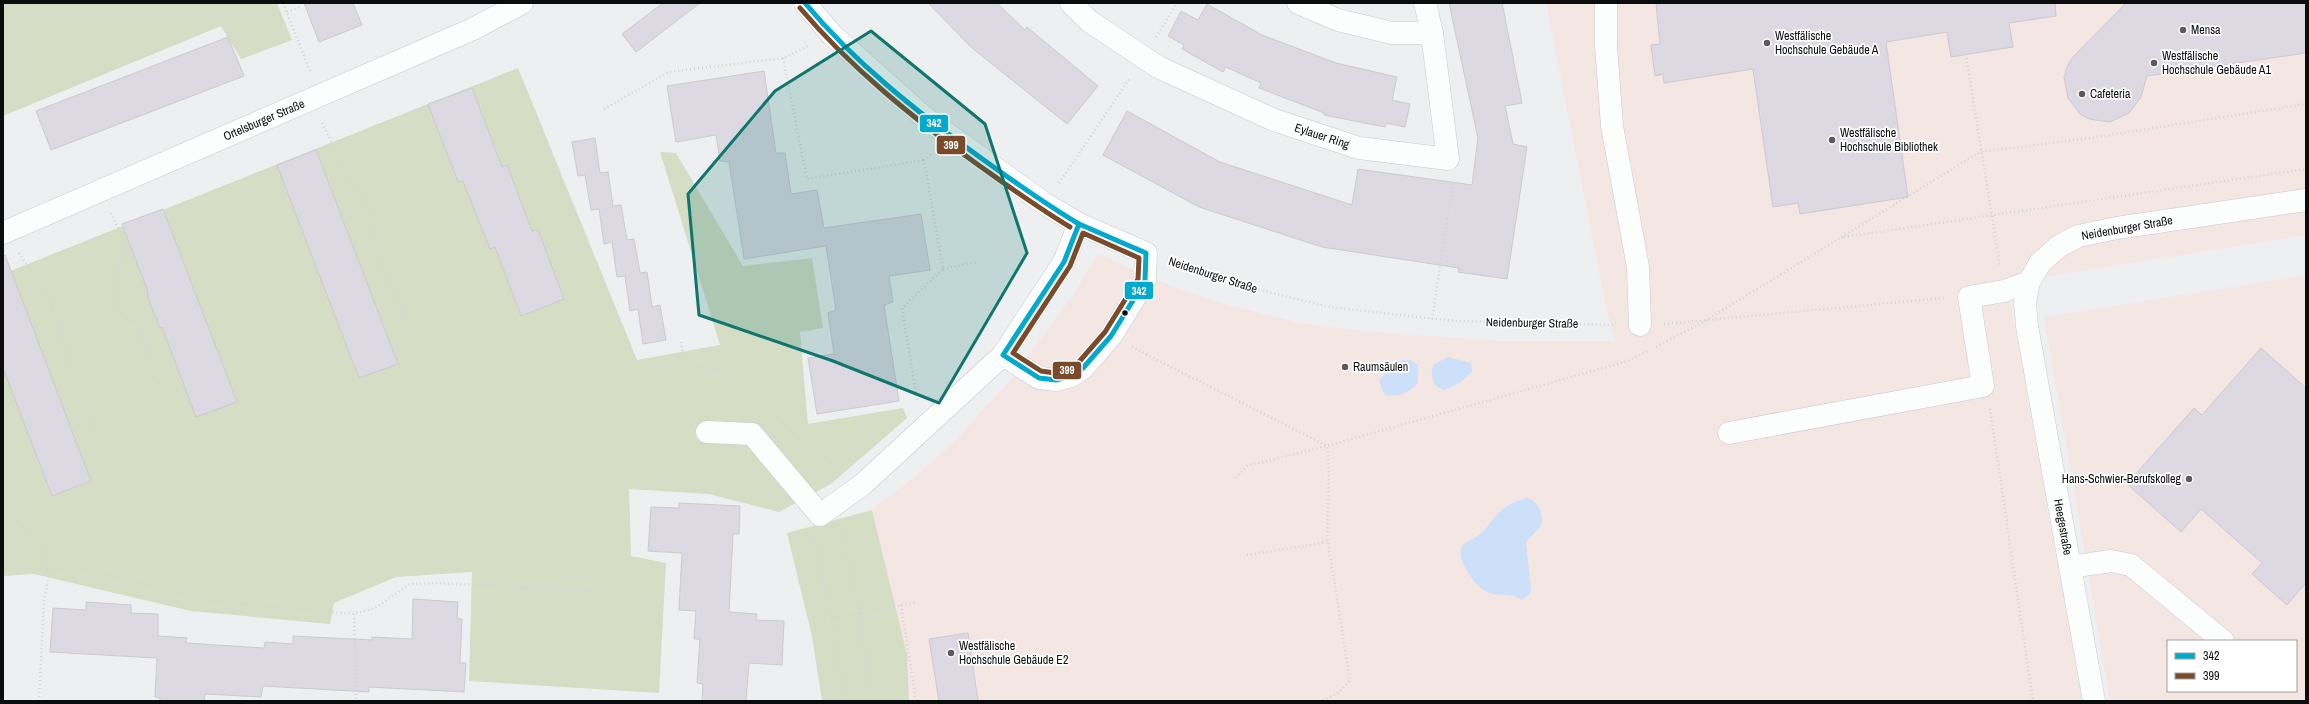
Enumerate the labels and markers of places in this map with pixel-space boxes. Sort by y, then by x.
place label: Mensa [2191,22,2221,38]
marker: Mensa [2178,25,2188,35]
place label: Westfälische Hochschule Gebäude A [1775,28,1879,58]
marker: Westfälische Hochschule Gebäude A [1762,38,1772,48]
place label: Westfälische Hochschule Gebäude A1 [2162,48,2271,78]
marker: Westfälische Hochschule Gebäude A1 [2149,58,2159,68]
place label: Cafeteria [2090,86,2131,102]
marker: Cafeteria [2077,89,2087,99]
place label: Westfälische Hochschule Bibliothek [1840,125,1938,155]
marker: Westfälische Hochschule Bibliothek [1827,135,1837,145]
unlabelled marker [1120,308,1130,318]
place label: Raumsäulen [1353,359,1408,375]
marker: Raumsäulen [1340,362,1350,372]
place label: Hans-Schwier-Berufskolleg [2062,471,2182,487]
marker: Hans-Schwier-Berufskolleg [2184,474,2194,484]
place label: Westfälische Hochschule Gebäude E2 [959,638,1068,668]
marker: Westfälische Hochschule Gebäude E2 [946,648,956,658]

